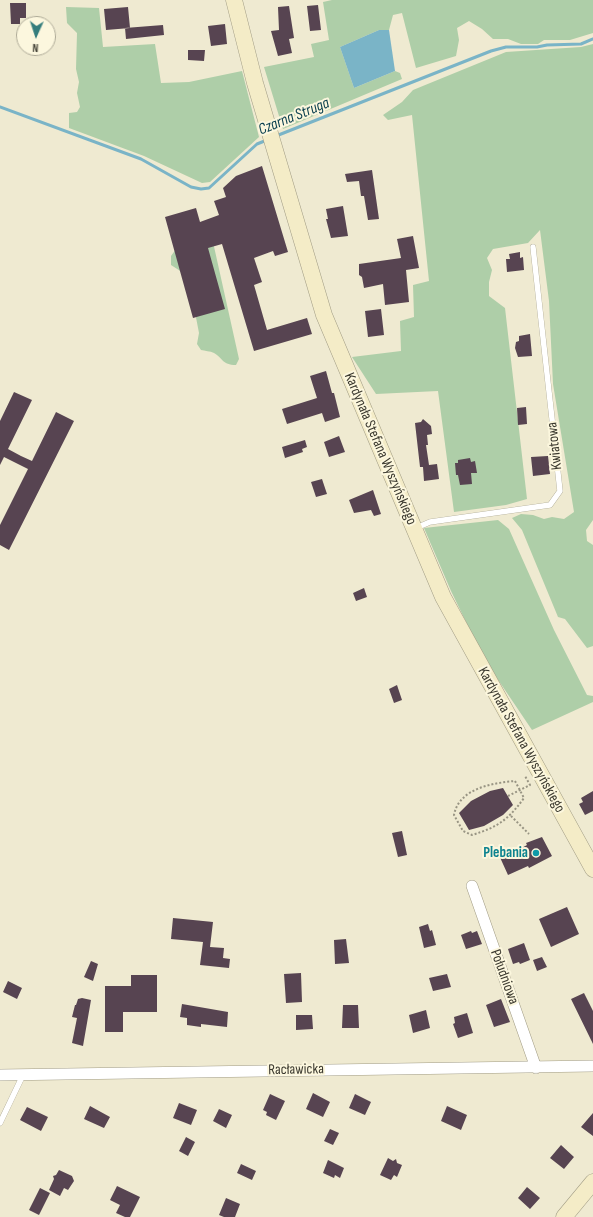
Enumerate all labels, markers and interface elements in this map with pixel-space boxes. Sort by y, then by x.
north arrow [16,16,56,56]
text: N [32,41,39,54]
water label: Czarna Struga [256,94,332,140]
street label: Kardynała Stefana Wyszyńskiego [340,370,420,528]
street label: Kwiatowa [544,421,566,471]
street label: Kardynała Stefana Wyszyńskiego [473,664,569,816]
place label: Plebania [483,844,528,862]
marker: Plebania [531,848,541,858]
street label: Południowa [486,947,522,1007]
street label: Racławicka [268,1061,324,1079]

